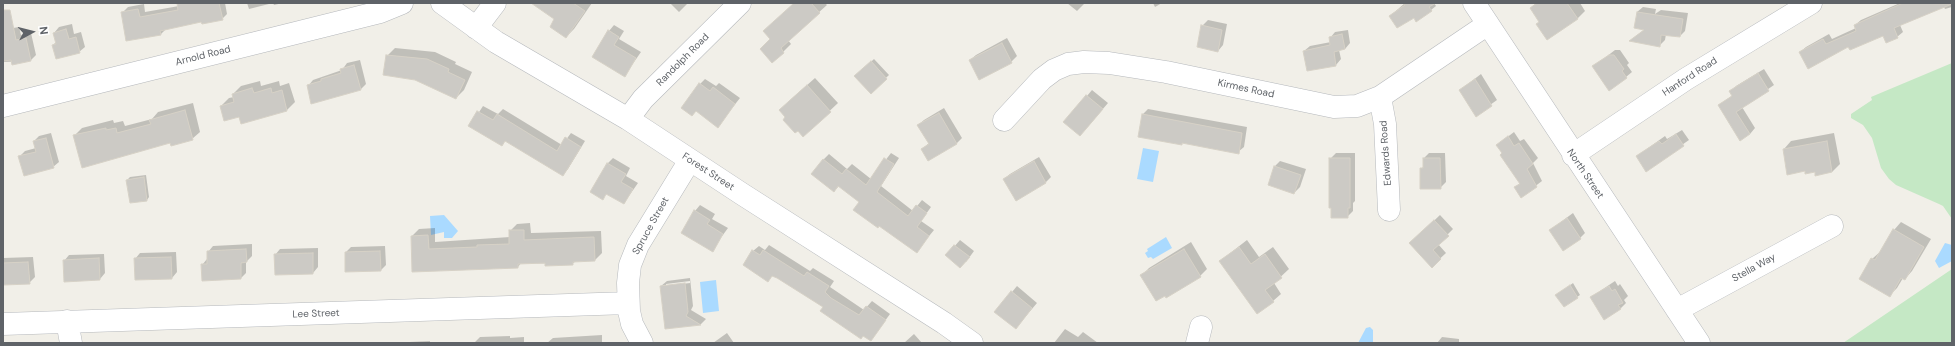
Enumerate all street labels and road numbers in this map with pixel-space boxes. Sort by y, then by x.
street label: Randolph Road [654,31,712,89]
street label: Arnold Road [174,43,232,69]
street label: Hanford Road [1660,55,1720,99]
street label: Kirmes Road [1217,77,1275,101]
street label: Edwards Road [1378,120,1394,186]
street label: North Street [1564,147,1606,201]
street label: Forest Street [680,151,736,193]
street label: Spruce Street [630,195,672,257]
street label: Stella Way [1730,251,1778,285]
street label: Lee Street [292,307,340,321]

